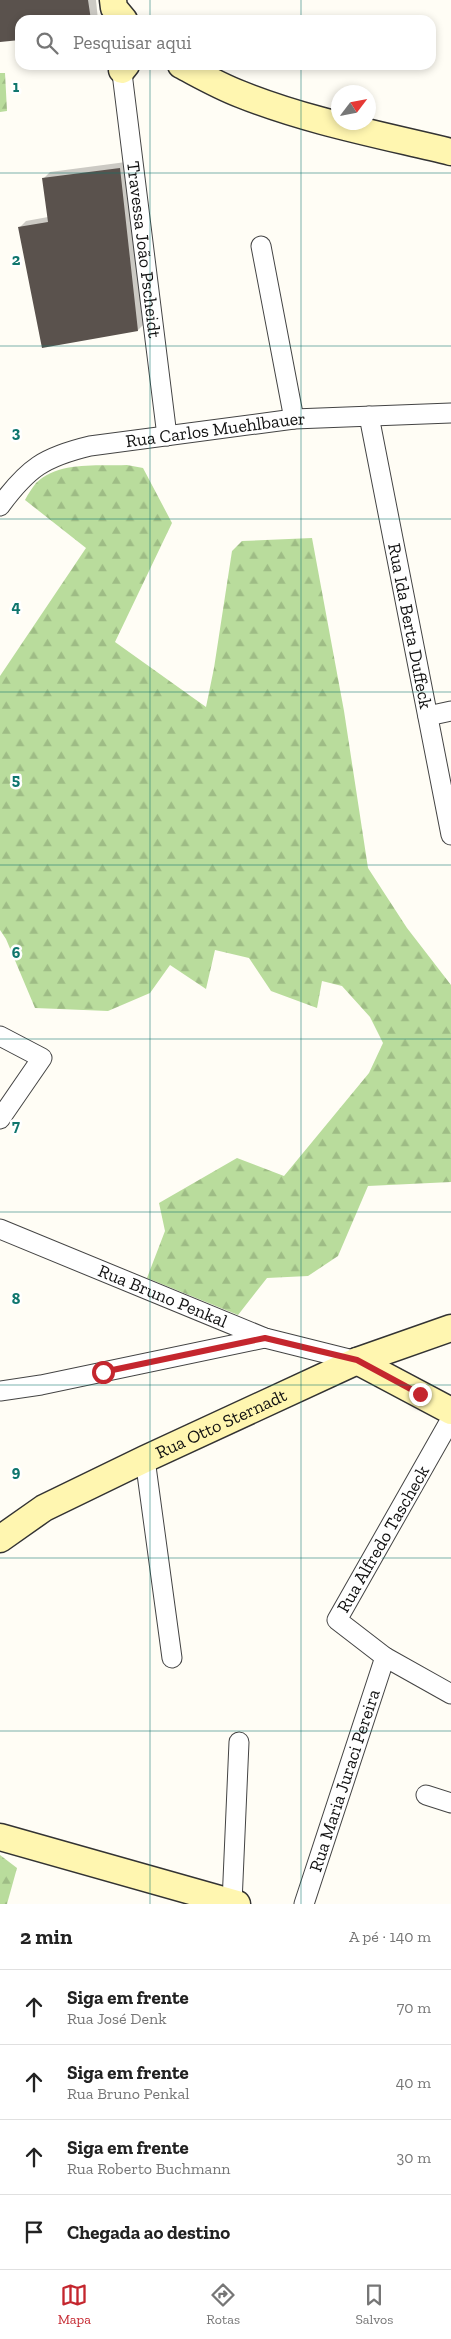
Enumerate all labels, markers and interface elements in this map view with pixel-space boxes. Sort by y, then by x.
search box [15,15,436,70]
icon: search [33,29,61,57]
text: Pesquisar aqui [73,31,192,54]
text: 1 [13,77,20,96]
north arrow [331,85,376,130]
street label: Travessa João Pscheidt [122,160,166,340]
text: 2 [12,250,21,269]
street label: Rua Carlos Muehlbauer [124,408,306,452]
text: 3 [12,423,21,442]
street label: Rua Ida Berta Duffeck [383,541,437,711]
text: 4 [11,597,21,616]
text: 5 [12,770,20,789]
text: 6 [12,943,21,962]
text: 7 [12,1116,20,1135]
street label: Rua Bruno Penkal [95,1260,231,1332]
text: 8 [12,1289,21,1308]
route start [92,1361,115,1384]
route end [409,1383,432,1406]
street label: Rua Otto Sternadt [152,1384,290,1464]
street label: Rua Alfredo Tascheck [332,1461,434,1617]
text: 9 [12,1462,21,1481]
street label: Rua Maria Juraci Pereira [304,1686,385,1875]
text: 2 min [20,1924,72,1949]
text: A pé · 140 m [349,1927,431,1946]
text: Siga em frente [67,1986,189,2009]
icon: ahead [20,1993,48,2021]
text: 70 m [397,1998,431,2017]
text: Rua José Denk [67,2009,166,2028]
text: Siga em frente [67,2061,189,2084]
icon: ahead [20,2068,48,2096]
text: 40 m [396,2073,431,2092]
text: Rua Bruno Penkal [67,2084,189,2103]
text: Siga em frente [67,2136,189,2159]
icon: ahead [20,2143,48,2171]
text: 30 m [397,2148,431,2167]
text: Rua Roberto Buchmann [67,2159,231,2178]
icon: arrive [20,2218,48,2246]
text: Chegada ao destino [67,2221,230,2244]
tab: Mapa [58,2281,91,2328]
tab: Rotas [206,2281,240,2328]
tab: Salvos [355,2281,393,2328]

